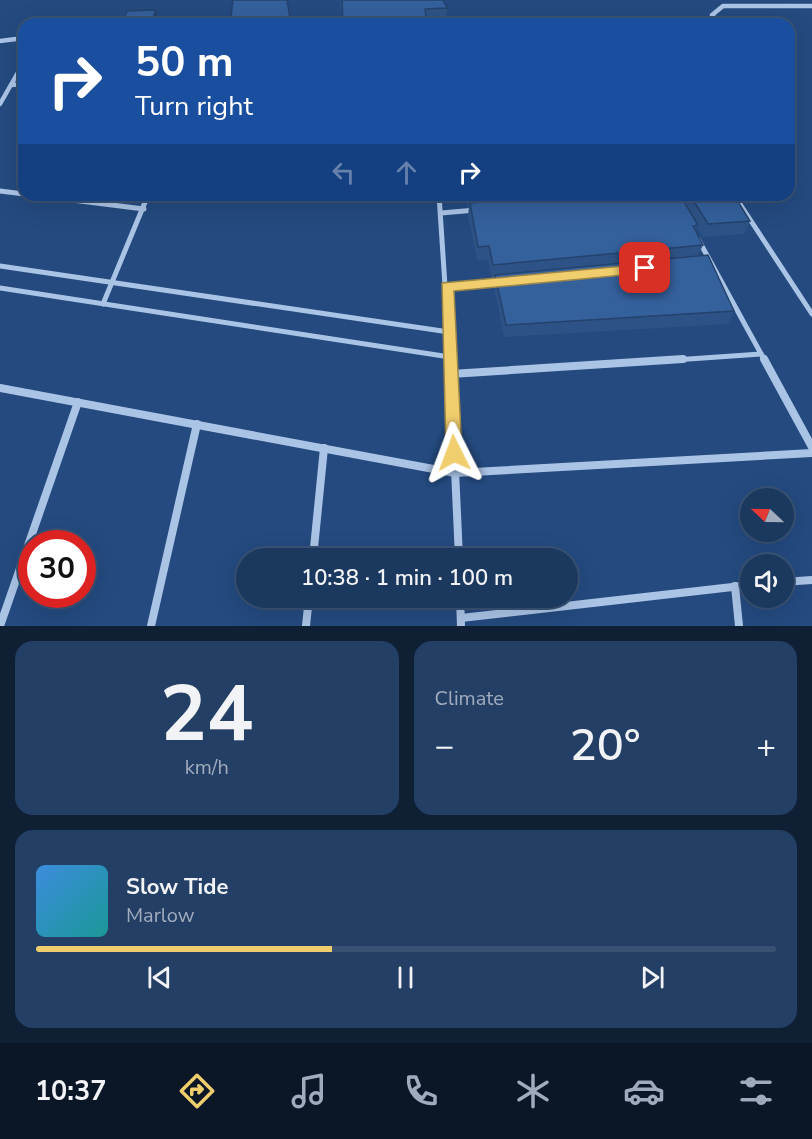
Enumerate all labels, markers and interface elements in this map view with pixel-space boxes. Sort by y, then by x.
text: 50 m [135,34,234,91]
icon: right [36,42,114,120]
text: Turn right [135,88,253,125]
icon: left [327,156,360,189]
icon: ahead [390,156,423,189]
icon: right [453,156,486,189]
pin [619,242,670,293]
icon: arrive [628,251,661,284]
position arrow [422,421,486,485]
north arrow [740,488,794,542]
map controls [740,488,794,608]
speed limit sign: 30 [18,530,96,608]
button: sound [740,554,794,608]
text: 10:38 · 1 min · 100 m [301,563,513,593]
text: 24 [160,661,254,768]
text: Climate [435,685,504,712]
text: 20° [570,715,641,776]
text: − [435,724,454,769]
text: + [756,724,776,769]
text: km/h [185,754,229,781]
text: Slow Tide [126,872,228,902]
text: Marlow [126,902,194,929]
icon: previous [143,961,176,994]
icon: pause [389,961,422,994]
icon: next [636,961,669,994]
icon: directions [176,1070,218,1112]
icon: music [288,1070,330,1112]
icon: phone [400,1070,442,1112]
icon: climate [512,1070,554,1112]
icon: car [623,1070,665,1112]
icon: filters [735,1070,777,1112]
text: 10:37 [35,1073,106,1110]

